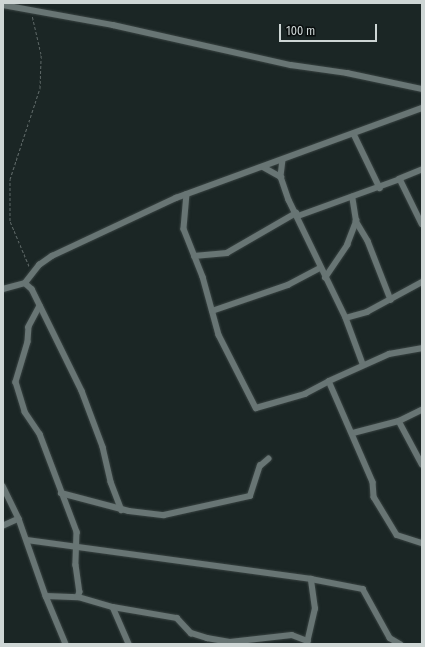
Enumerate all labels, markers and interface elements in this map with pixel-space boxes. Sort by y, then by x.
scale bar [281,16,379,42]
text: 100 m [286,24,315,38]

